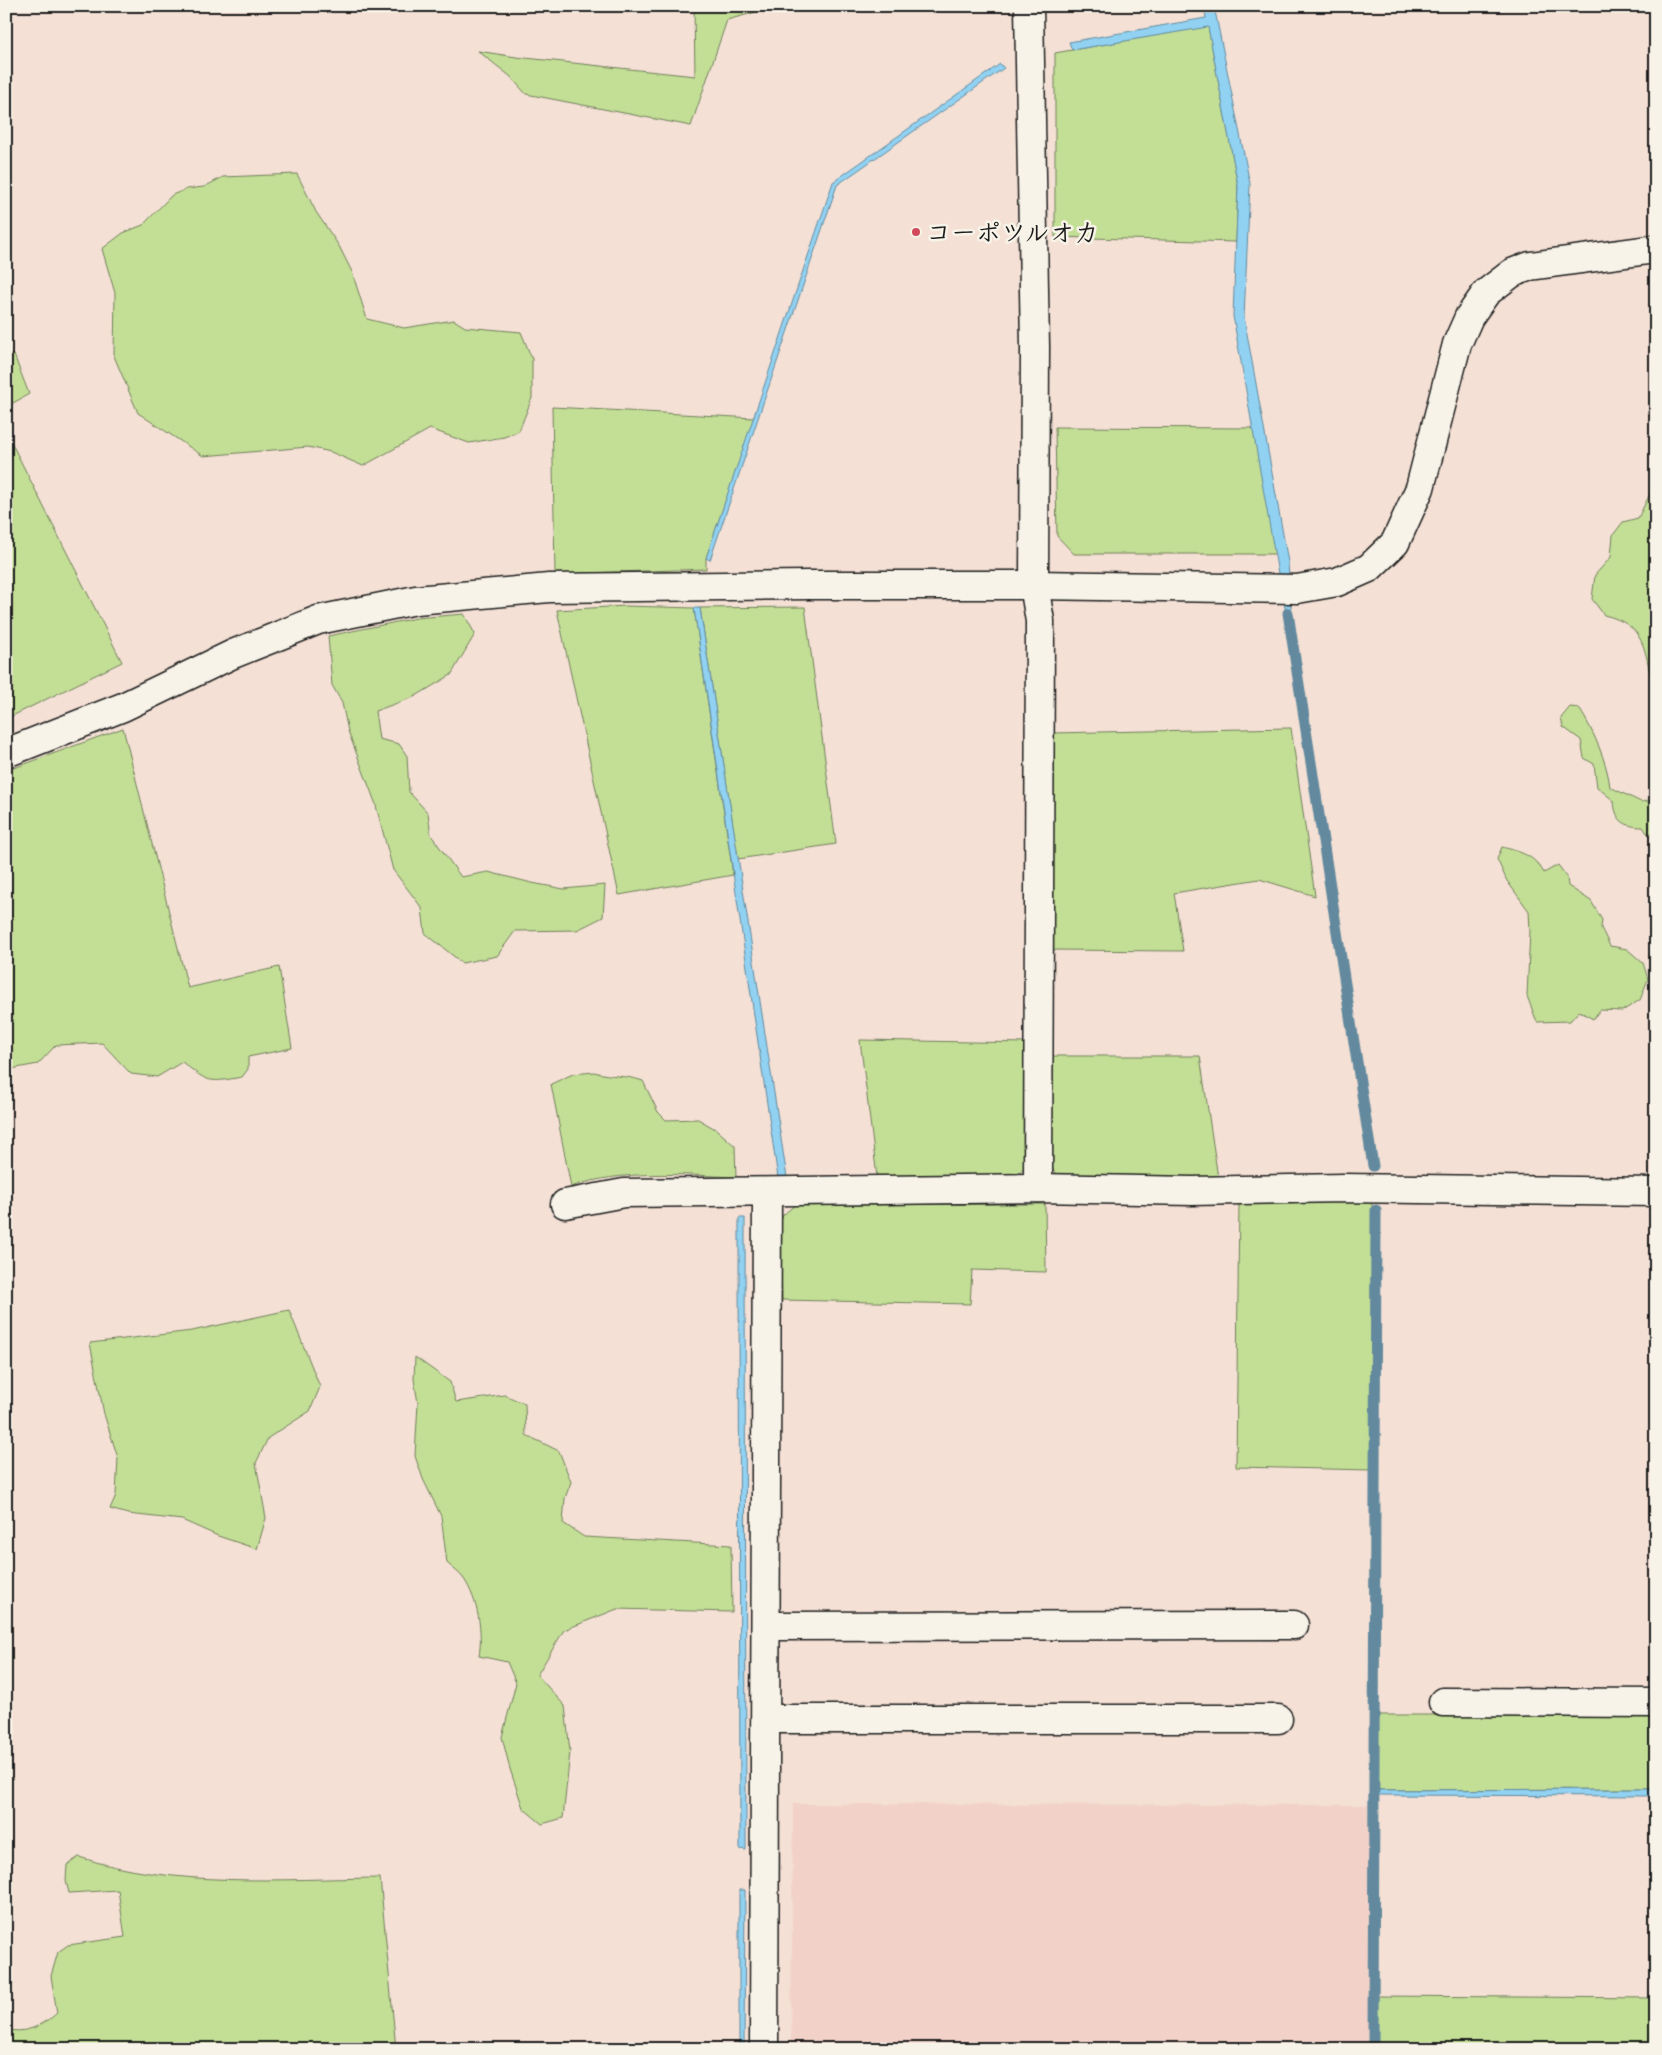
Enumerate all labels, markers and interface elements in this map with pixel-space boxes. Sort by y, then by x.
place label: コーポツルオカ [926,217,1099,249]
marker: コーポツルオカ [910,226,922,238]

